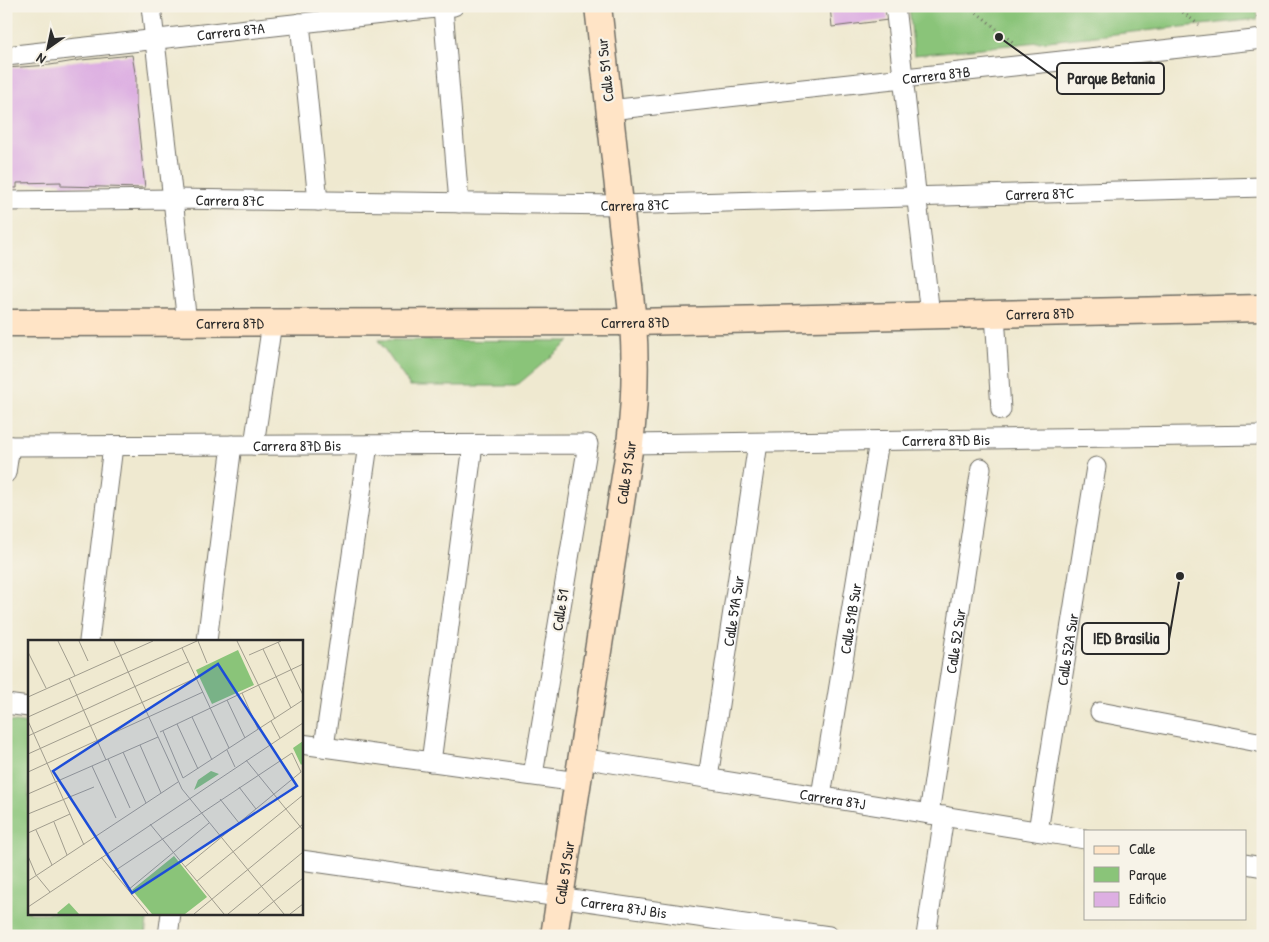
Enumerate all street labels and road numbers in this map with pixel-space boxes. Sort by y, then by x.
street label: Carrera 87A [196,17,266,45]
street label: Calle 51 Sur [591,37,619,103]
street label: Carrera 87B [901,60,971,89]
street label: Carrera 87C [1005,182,1075,205]
street label: Carrera 87C [195,189,265,211]
street label: Carrera 87C [600,193,670,216]
street label: Carrera 87D [1006,302,1075,324]
street label: Carrera 87D [601,311,670,333]
street label: Carrera 87D [196,312,265,333]
street label: Carrera 87D Bis [902,428,990,451]
street label: Carrera 87D Bis [253,434,341,456]
street label: Calle 51 Sur [610,439,641,506]
street label: Calle 51A Sur [717,574,749,648]
street label: Calle 51B Sur [834,581,866,655]
street label: Calle 51 [546,588,574,632]
street label: Calle 52 Sur [940,607,970,675]
street label: Calle 52A Sur [1051,611,1083,687]
street label: Carrera 87J [798,783,868,814]
street label: Calle 51 Sur [549,839,579,906]
street label: Carrera 87J Bis [579,890,668,923]

